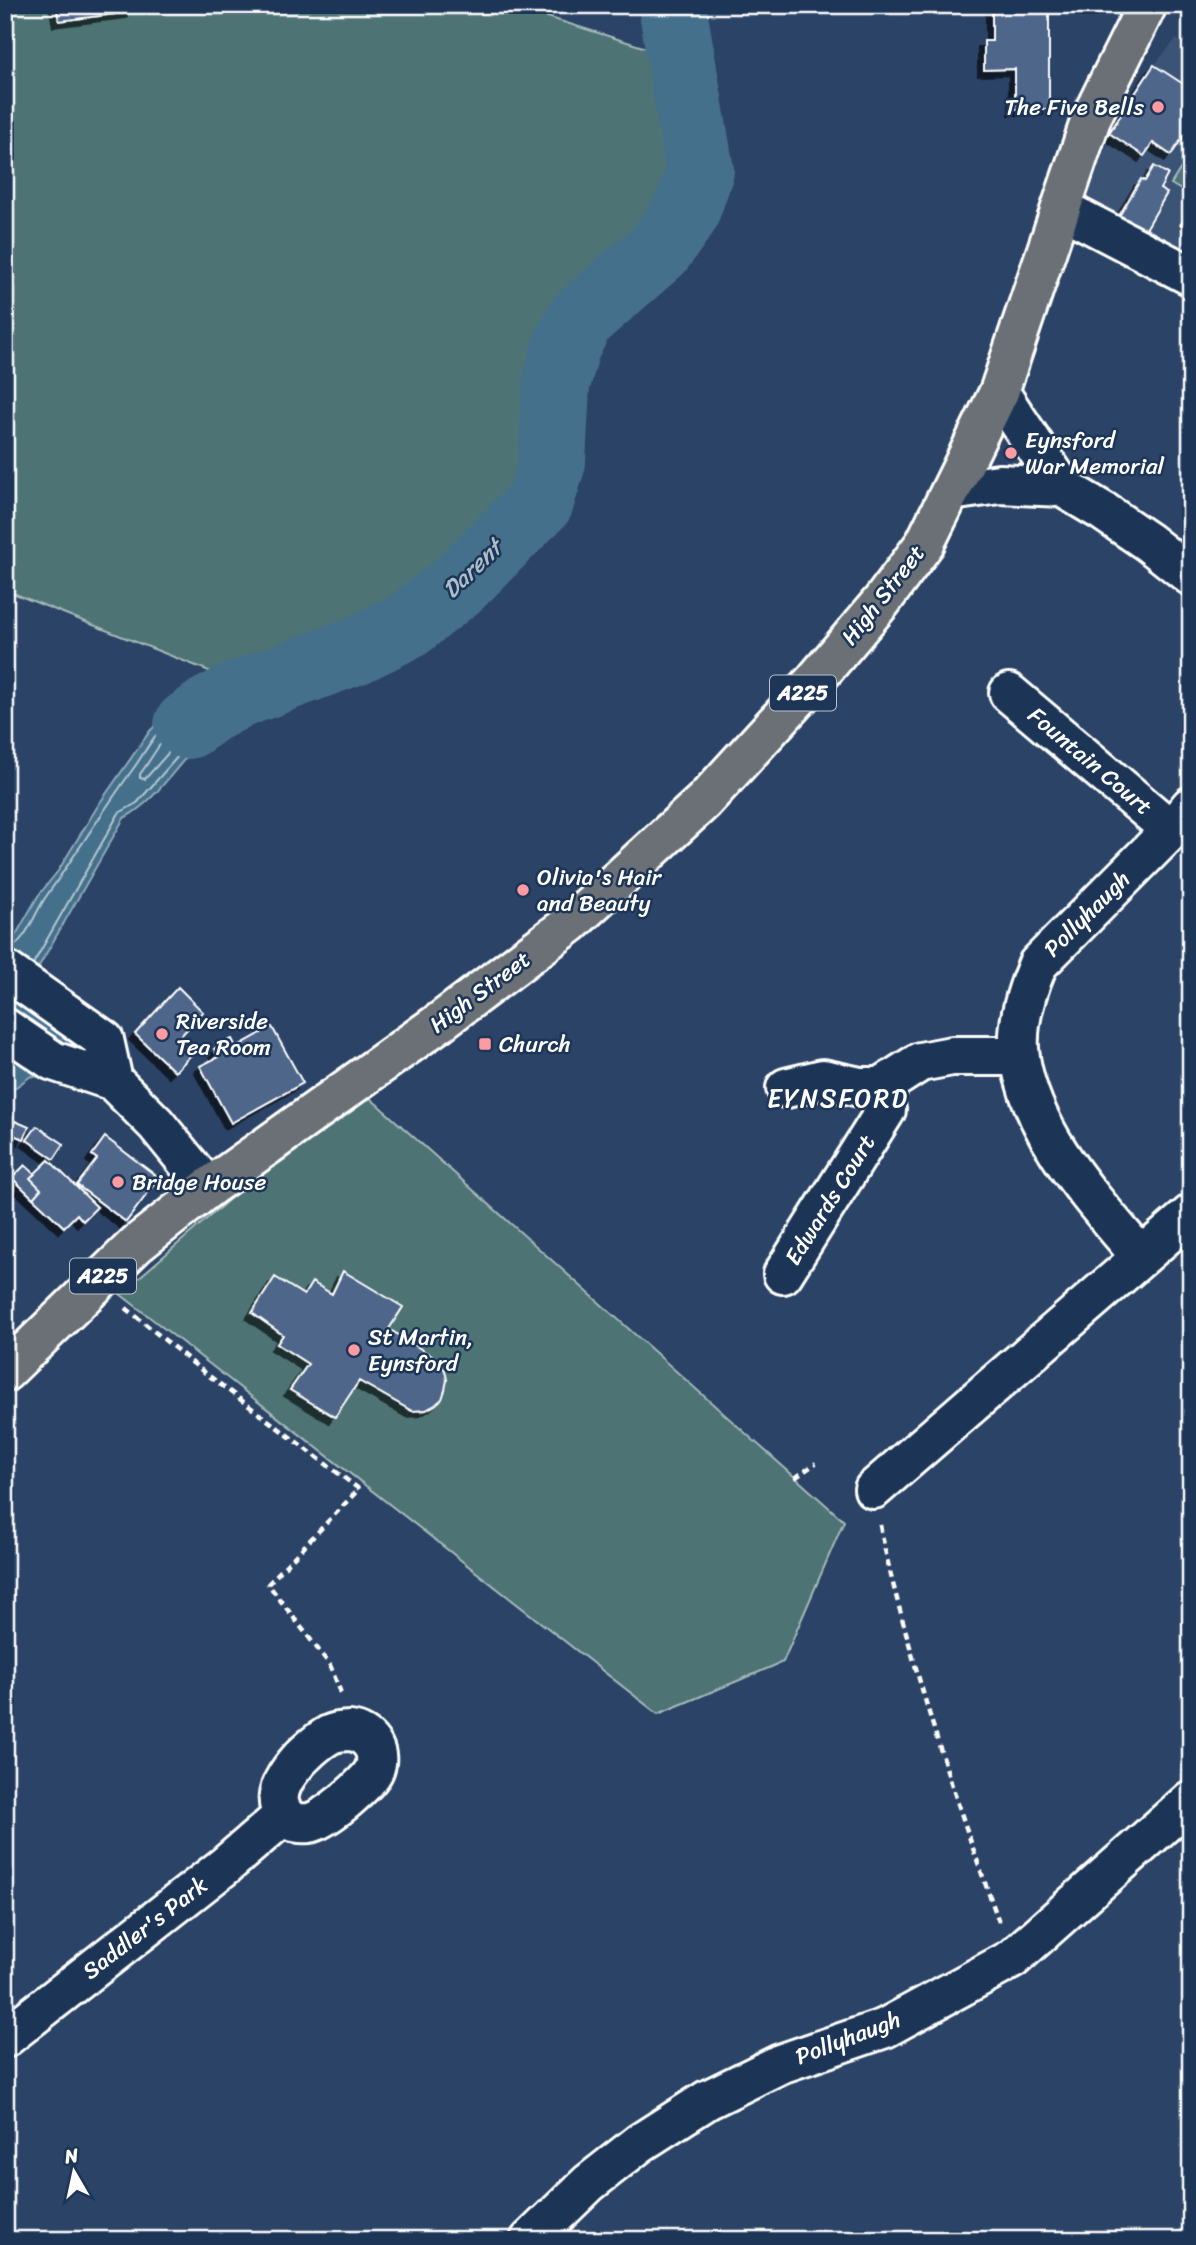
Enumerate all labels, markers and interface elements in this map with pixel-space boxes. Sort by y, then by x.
place label: The Five Bells [1004,87,1144,128]
marker: The Five Bells [1150,99,1166,115]
place label: Eynsford War Memorial [1025,420,1165,487]
marker: Eynsford War Memorial [1003,445,1019,461]
water label: Darent [432,526,515,609]
street label: High Street [830,535,936,655]
road number: A225 [770,676,836,710]
street label: Fountain Court [1018,696,1162,826]
place label: Olivia's Hair and Beauty [537,857,663,924]
street label: Pollyhaugh [1034,861,1140,967]
marker: Olivia's Hair and Beauty [515,882,531,898]
street label: High Street [420,940,540,1044]
place label: Riverside Tea Room [176,1001,271,1068]
place label: Church [499,1024,571,1065]
marker: Riverside Tea Room [154,1026,170,1042]
marker: Church [477,1036,493,1052]
district label: EYNSFORD [767,1075,909,1121]
street label: Edwards Court [773,1126,887,1274]
place label: Bridge House [132,1162,266,1203]
marker: Bridge House [110,1174,126,1190]
road number: A225 [70,1258,136,1294]
place label: St Martin, Eynsford [368,1317,473,1384]
marker: St Martin, Eynsford [346,1342,362,1358]
street label: Saddler's Park [73,1865,217,1990]
street label: Pollyhaugh [789,1999,907,2077]
north arrow [38,2136,108,2206]
text: N [61,2138,81,2173]

